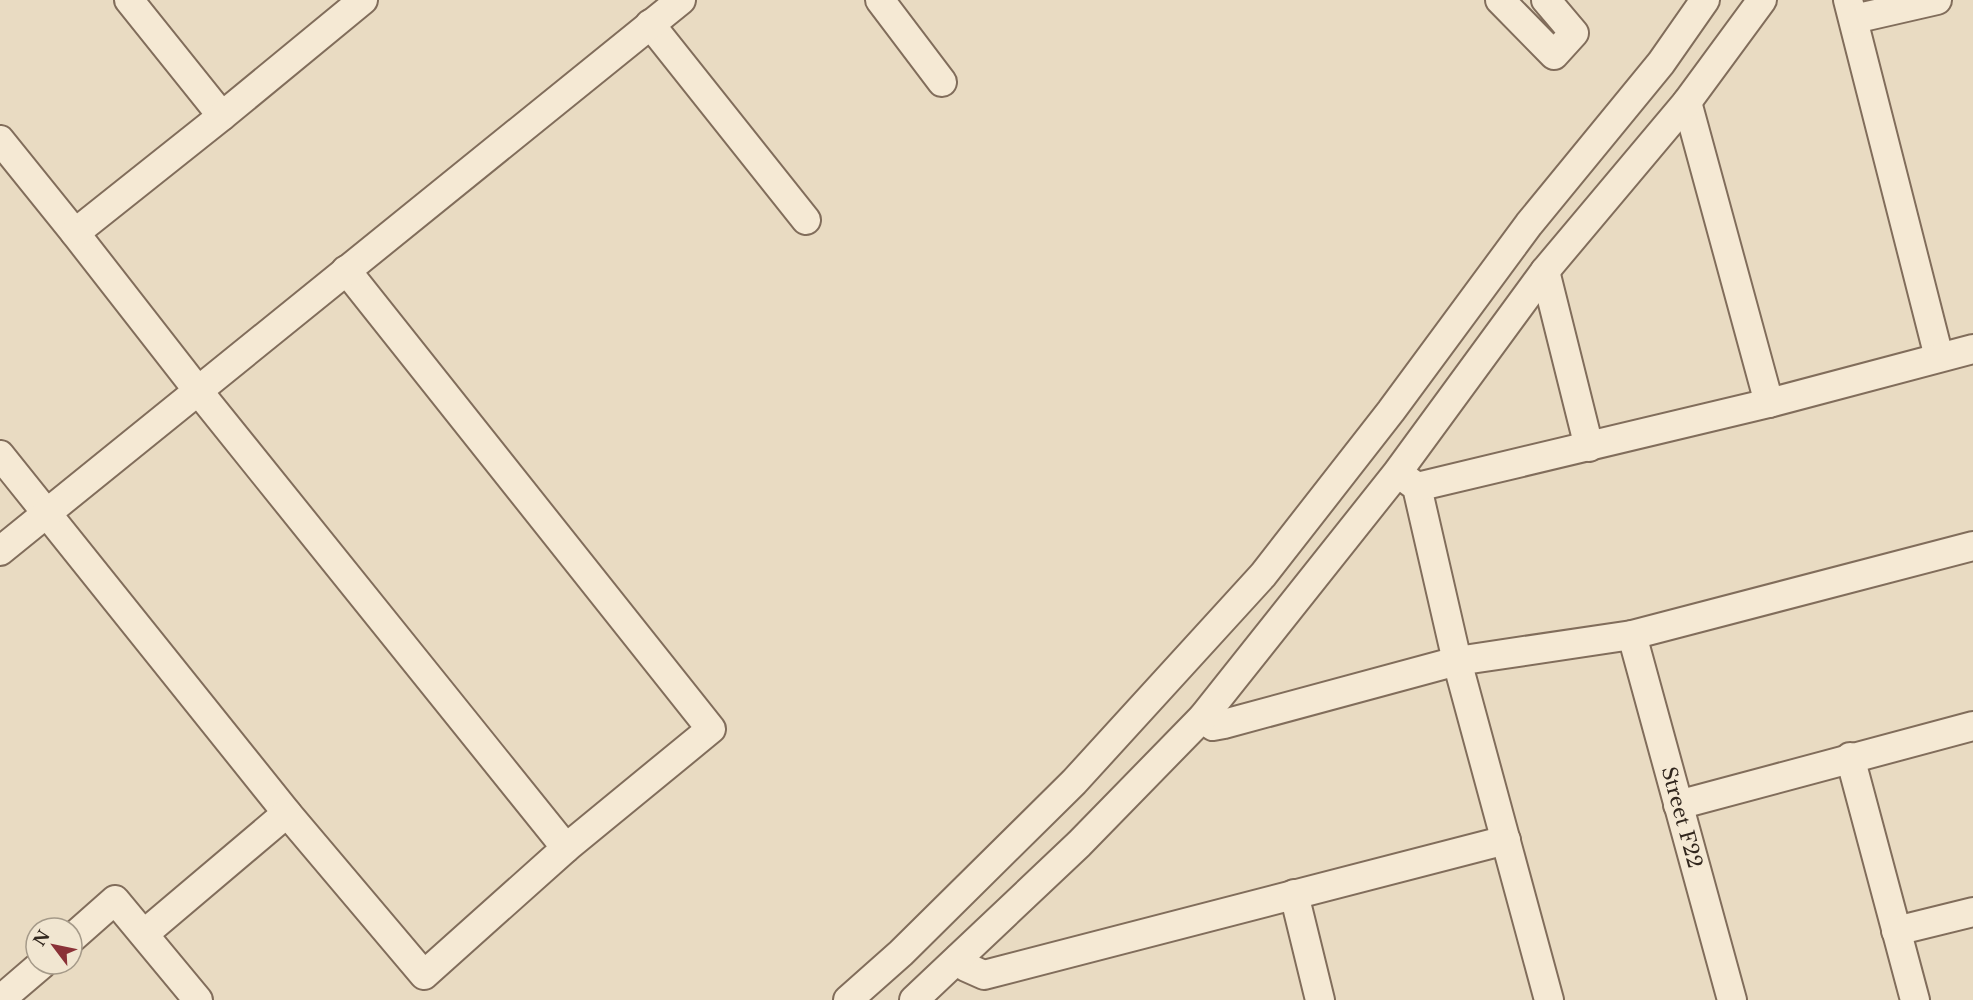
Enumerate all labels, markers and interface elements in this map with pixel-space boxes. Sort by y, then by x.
street label: Street F22 [1657,764,1707,871]
north arrow [24,916,84,976]
text: N [29,926,54,950]

